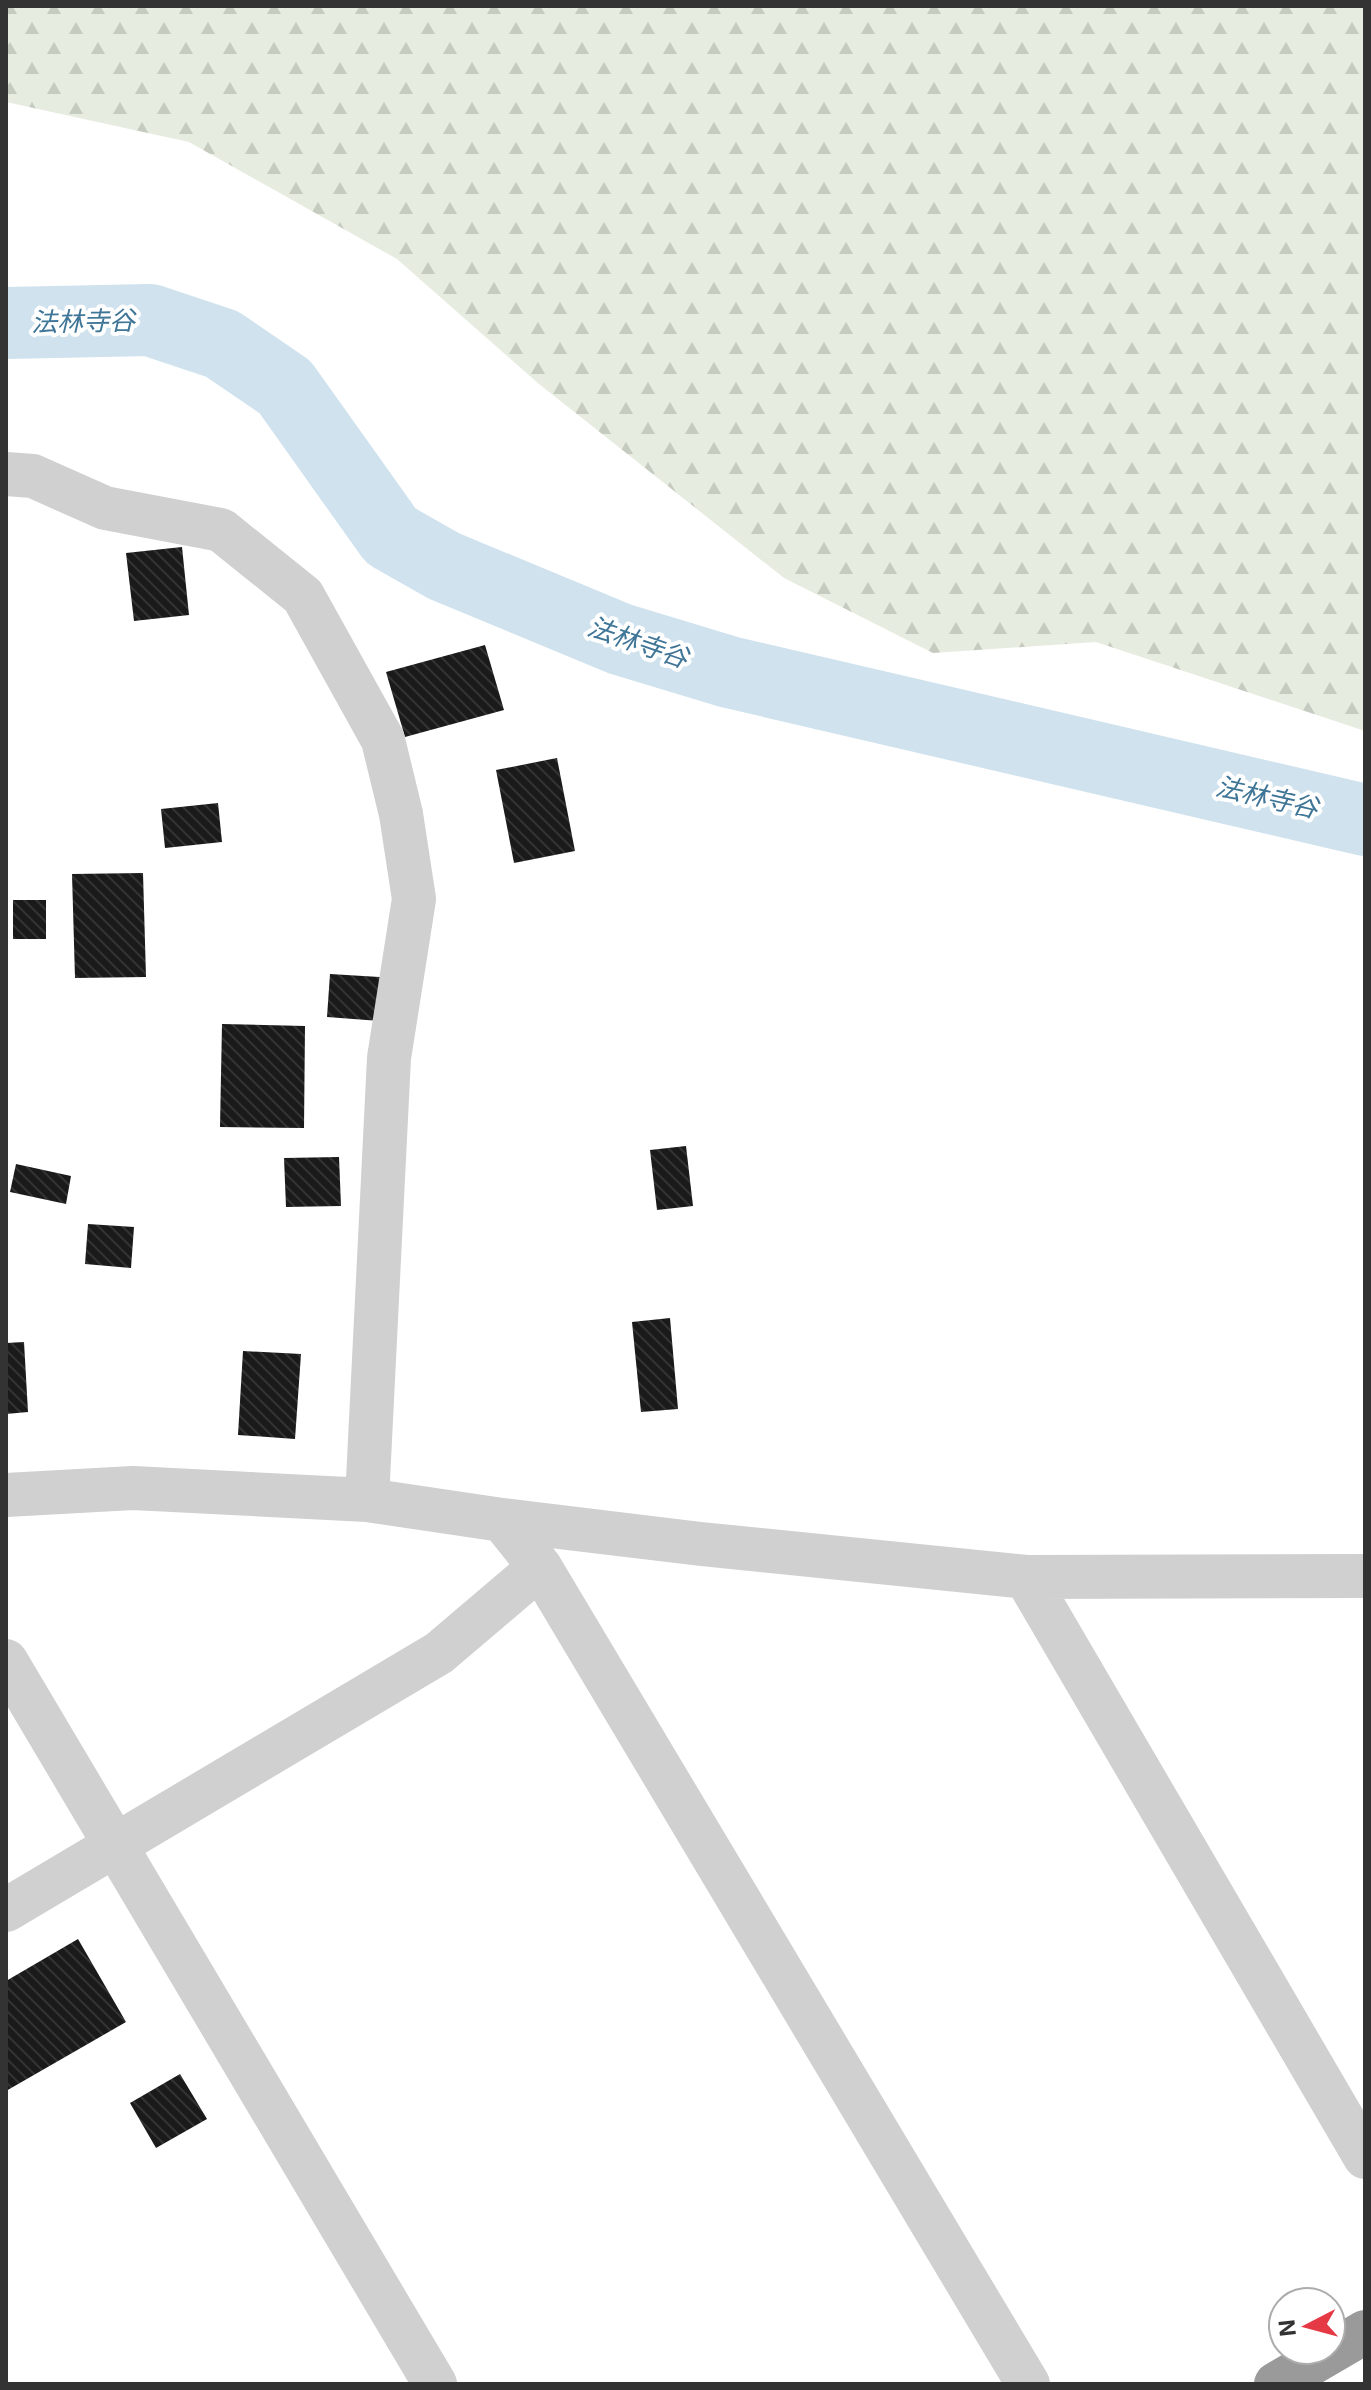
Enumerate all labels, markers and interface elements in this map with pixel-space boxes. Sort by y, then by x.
water label: 法林寺谷 [31,305,137,337]
water label: 法林寺谷 [584,610,694,674]
water label: 法林寺谷 [1213,770,1323,824]
north arrow [1267,2286,1347,2366]
text: N [1273,2318,1301,2338]

